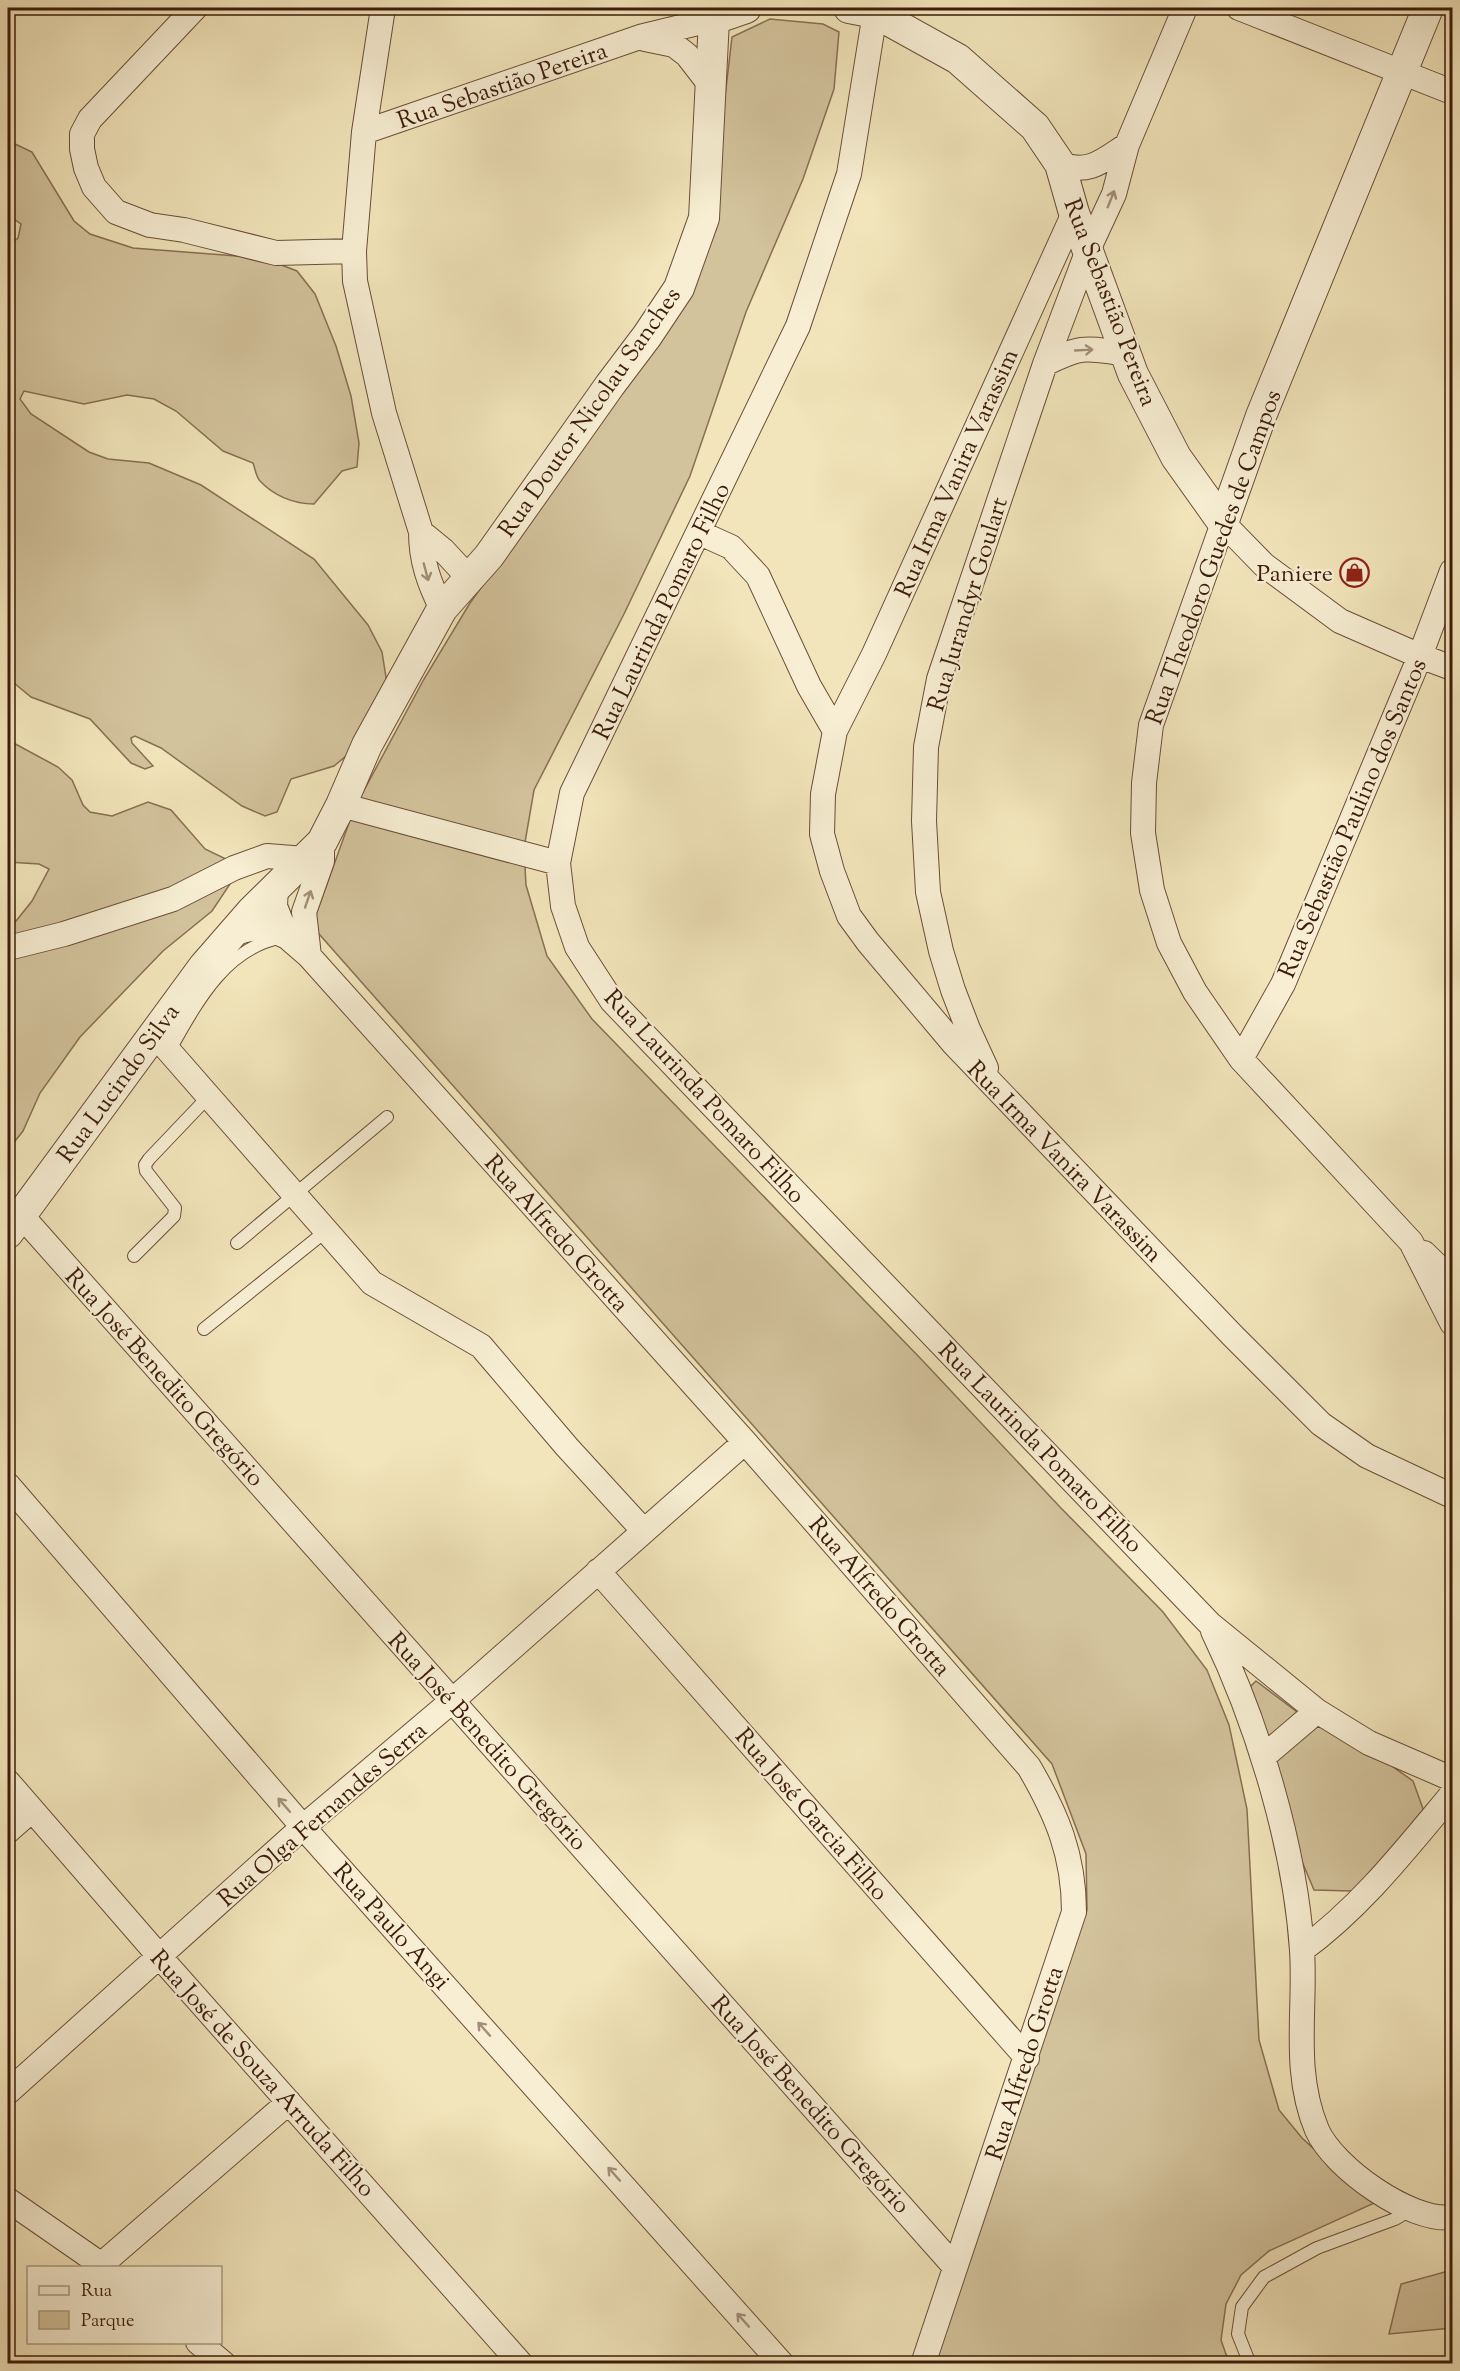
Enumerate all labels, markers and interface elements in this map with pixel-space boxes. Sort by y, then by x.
street label: Rua Sebastião Pereira [393,35,612,139]
one-way arrow [1106,190,1117,209]
street label: Rua Sebastião Pereira [1054,194,1164,412]
street label: Rua Doutor Nicolau Sanches [491,281,690,545]
street label: Rua Irma Vanira Varassim [888,344,1028,603]
one-way arrow [1074,344,1094,355]
street label: Rua Theodoro Guedes de Campos [1138,385,1291,730]
street label: Rua Laurinda Pomaro Filho [586,478,740,746]
street label: Rua Jurandyr Goulart [920,493,1018,716]
shop icon: Paniere [1338,557,1370,589]
place label: Paniere [1256,558,1333,592]
one-way arrow [421,562,433,581]
street label: Rua Sebastião Paulino dos Santos [1271,654,1437,984]
one-way arrow [304,890,315,909]
street label: Rua Laurinda Pomaro Filho [595,983,812,1212]
street label: Rua Lucindo Silva [50,998,189,1171]
street label: Rua Irma Vanira Varassim [958,1054,1169,1271]
street label: Rua Alfredo Grotta [475,1148,636,1321]
street label: Rua José Benedito Gregório [56,1261,271,1495]
street label: Rua Laurinda Pomaro Filho [929,1335,1150,1562]
street label: Rua Alfredo Grotta [799,1510,958,1685]
street label: Rua José Benedito Gregório [379,1625,594,1859]
street label: Rua Olga Fernandes Serra [211,1715,435,1916]
street label: Rua José Garcia Filho [726,1722,895,1909]
one-way arrow [278,1797,291,1813]
street label: Rua Paulo Angi [324,1856,457,1999]
street label: Rua José de Souza Arruda Filho [141,1943,382,2206]
street label: Rua Alfredo Grotta [979,1962,1073,2165]
street label: Rua José Benedito Gregório [702,1988,917,2222]
one-way arrow [477,2022,491,2037]
one-way arrow [607,2167,621,2182]
legend [27,2266,222,2344]
text: Rua [81,2279,112,2305]
text: Parque [81,2309,134,2335]
one-way arrow [736,2313,750,2328]

